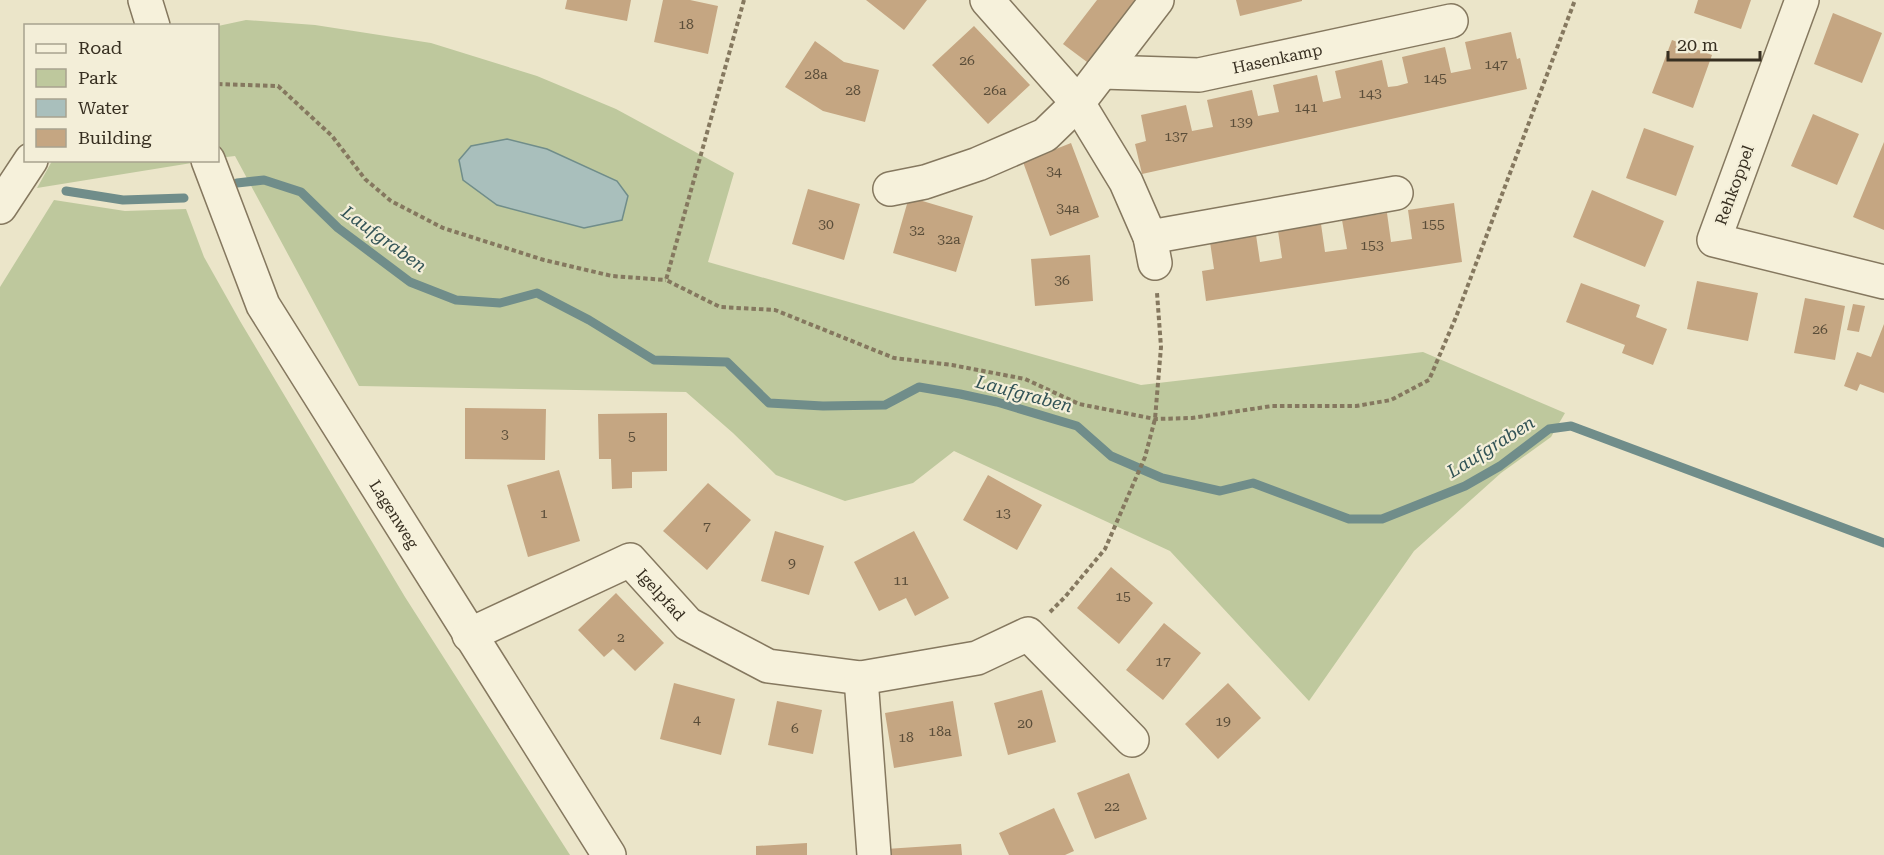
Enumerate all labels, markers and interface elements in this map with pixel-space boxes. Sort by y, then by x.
house number: 18 [678,16,694,32]
legend [24,24,219,162]
scale bar [1668,24,1760,62]
text: 20 m [1677,34,1718,55]
text: Road [78,37,123,58]
street label: Hasenkamp [1230,40,1324,78]
house number: 26 [959,52,975,68]
house number: 147 [1484,56,1508,72]
house number: 28a [804,66,828,82]
text: Park [78,67,118,88]
house number: 145 [1423,70,1447,86]
house number: 28 [845,82,861,98]
house number: 26a [983,82,1007,98]
house number: 143 [1358,85,1382,101]
text: Water [78,97,129,118]
house number: 141 [1294,99,1318,115]
house number: 139 [1229,114,1253,130]
text: Building [78,127,152,148]
house number: 137 [1164,128,1188,144]
street label: Rehkoppel [1711,143,1758,228]
house number: 34 [1046,163,1062,179]
water label: Laufgraben [337,200,431,276]
house number: 34a [1056,200,1080,216]
house number: 30 [818,216,834,232]
house number: 155 [1421,216,1445,232]
house number: 32 [909,222,925,238]
house number: 32a [937,231,961,247]
house number: 153 [1360,237,1384,253]
house number: 36 [1054,272,1070,288]
house number: 26 [1812,321,1828,337]
water label: Laufgraben [972,370,1075,417]
water label: Laufgraben [1442,411,1538,482]
house number: 3 [501,426,509,442]
house number: 5 [628,428,636,444]
street label: Lagenweg [365,477,423,553]
house number: 1 [540,505,548,521]
house number: 13 [995,505,1011,521]
house number: 7 [703,518,711,534]
house number: 9 [788,555,796,571]
street label: Igelpfad [632,565,689,625]
house number: 11 [893,572,909,588]
house number: 15 [1115,588,1131,604]
house number: 2 [617,629,625,645]
house number: 17 [1155,653,1171,669]
house number: 4 [693,711,701,727]
house number: 19 [1215,713,1231,729]
house number: 20 [1017,715,1033,731]
house number: 6 [791,720,799,736]
house number: 18a [928,723,952,739]
house number: 18 [898,729,914,745]
house number: 22 [1104,798,1120,814]

